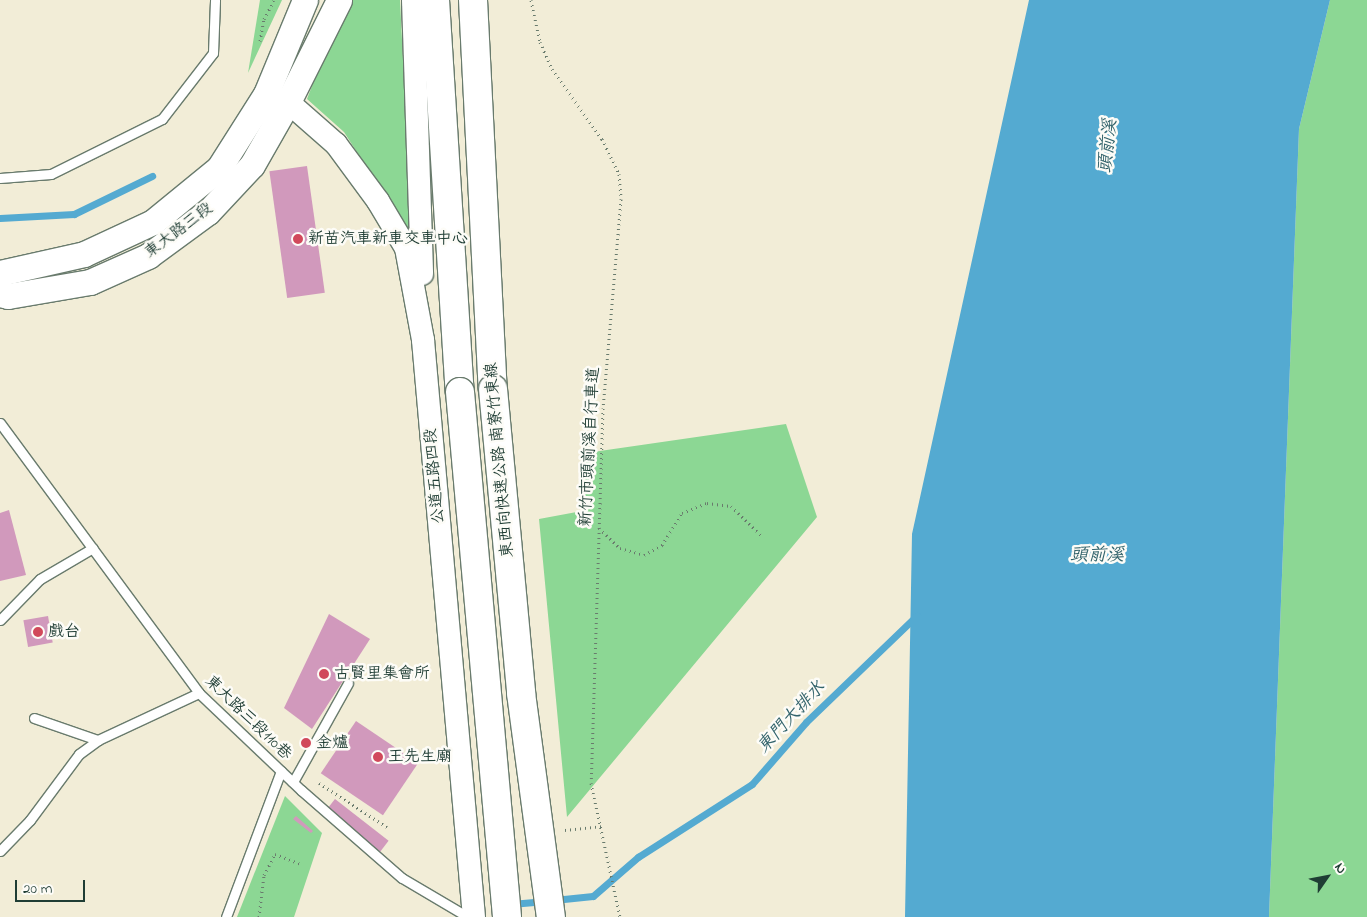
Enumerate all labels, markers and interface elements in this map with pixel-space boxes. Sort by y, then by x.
water label: 頭前溪 [1095,118,1123,174]
street label: 東大路三段 [141,199,217,263]
place label: 新苗汽車新車交車中心 [308,229,468,249]
marker: 新苗汽車新車交車中心 [292,233,304,245]
street label: 東西向快速公路 南寮竹東線 [482,362,518,558]
street label: 新竹市頭前溪自行車道 [576,367,604,527]
street label: 公道五路四段 [421,427,449,525]
water label: 頭前溪 [1070,545,1124,567]
place label: 戲台 [48,622,80,642]
marker: 戲台 [32,626,44,638]
place label: 古賢里集會所 [334,664,430,684]
marker: 古賢里集會所 [318,668,330,680]
street label: 東大路三段110巷 [201,672,295,764]
water label: 東門大排水 [753,678,831,758]
place label: 金爐 [316,733,348,753]
marker: 金爐 [300,737,312,749]
place label: 王先生廟 [388,747,452,767]
marker: 王先生廟 [372,751,384,763]
north arrow [1302,852,1352,902]
text: N [1329,859,1351,878]
scale bar [18,870,88,902]
text: 20 m [23,878,52,900]

